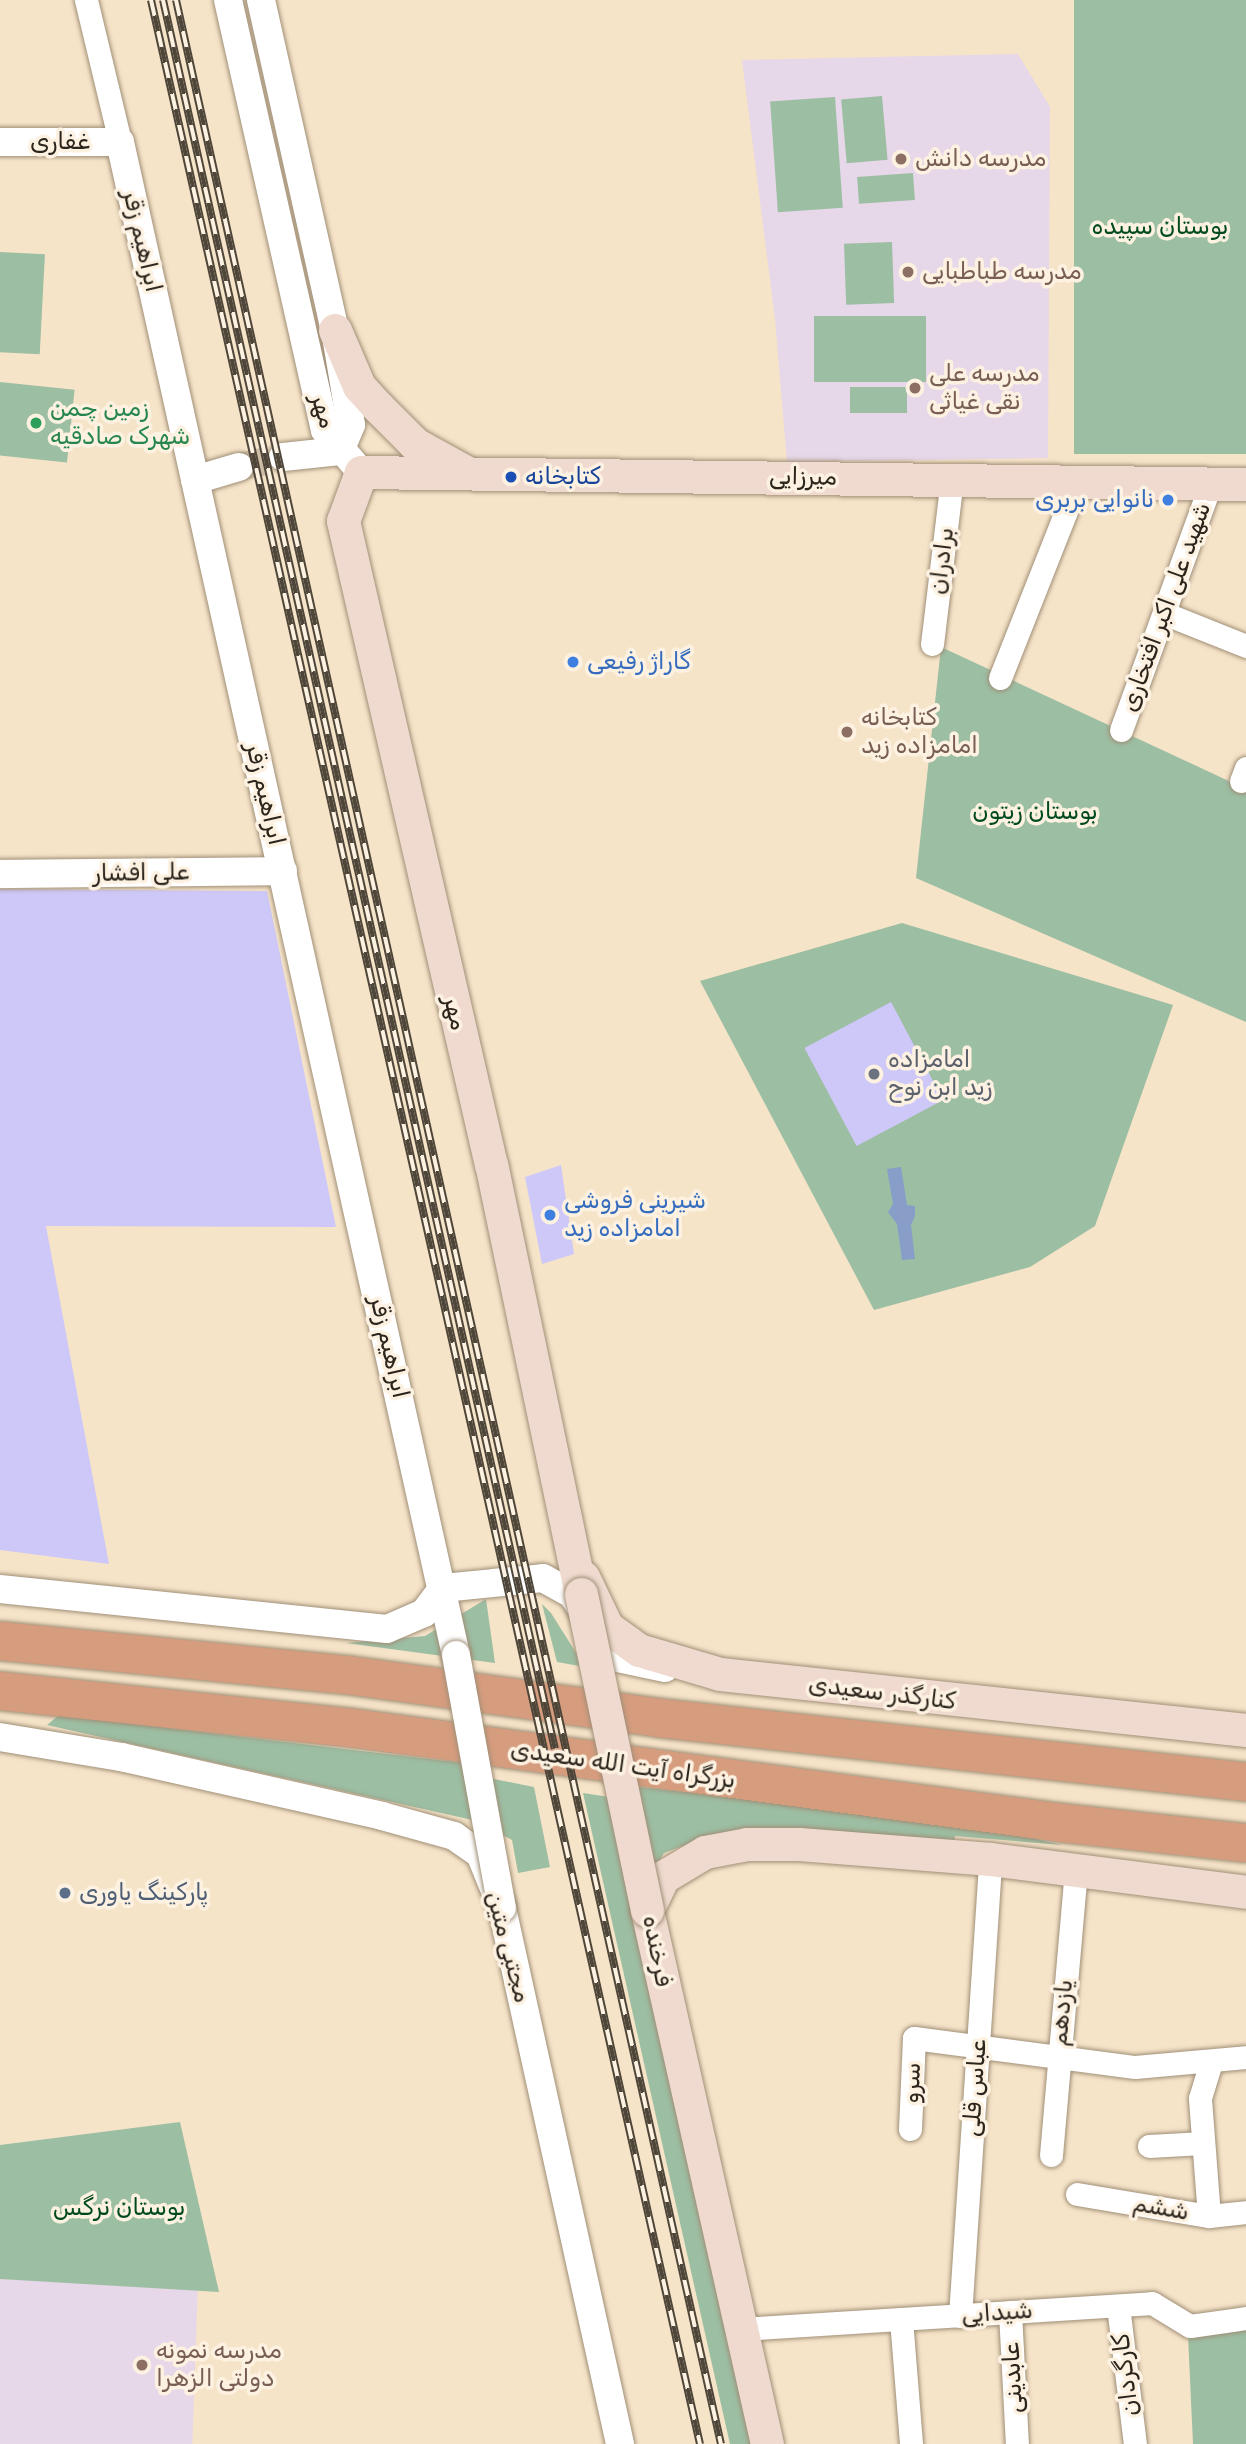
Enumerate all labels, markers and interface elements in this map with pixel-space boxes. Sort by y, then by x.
street label: غفاری [30,128,90,156]
place label: مدرسه دانش [915,145,1046,173]
marker: مدرسه دانش [893,151,909,167]
street label: ابراهیم زقر [116,187,168,295]
park label: بوستان سپیده [1092,213,1228,241]
place label: مدرسه طباطبایی [922,258,1082,286]
marker: مدرسه طباطبایی [900,264,916,280]
place label: مدرسه علی نقی غیاثی [929,360,1039,416]
marker: مدرسه علی نقی غیاثی [907,380,923,396]
street label: مهر [304,390,342,432]
place label: زمین چمن شهرک صادقیه [50,395,190,451]
marker: زمین چمن شهرک صادقیه [28,415,44,431]
street label: میرزایی [769,462,837,492]
place label: کتابخانه [525,463,601,491]
marker: کتابخانه [503,469,519,485]
place label: نانوایی بربری [1035,486,1154,514]
marker: نانوایی بربری [1160,492,1176,508]
street label: شهید علی اکبر افتخاری [1115,498,1217,716]
street label: برادران [924,526,960,596]
place label: گاراژ رفیعی [587,648,690,676]
marker: گاراژ رفیعی [565,654,581,670]
place label: کتابخانه امامزاده زید [861,704,978,760]
marker: کتابخانه امامزاده زید [839,724,855,740]
street label: ابراهیم زقر [239,740,291,848]
park label: بوستان زیتون [972,798,1098,826]
street label: علی افشار [93,858,189,888]
street label: مهر [437,993,473,1033]
place label: امامزاده زید ابن نوح [888,1046,992,1102]
marker: امامزاده زید ابن نوح [866,1066,882,1082]
place label: شیرینی فروشی امامزاده زید [564,1187,706,1243]
marker: شیرینی فروشی امامزاده زید [542,1207,558,1223]
street label: ابراهیم زقر [363,1293,415,1401]
street label: کنارگذر سعیدی [807,1670,957,1716]
street label: بزرگراه آیت الله سعیدی [509,1735,737,1795]
place label: پارکینگ یاوری [79,1879,209,1907]
marker: پارکینگ یاوری [57,1885,73,1901]
street label: مجتبی متین [479,1888,537,2006]
street label: فرخنده [636,1913,678,1989]
street label: یازدهم [1045,1979,1079,2047]
street label: عباس قلی [957,2038,993,2138]
street label: سرو [897,2062,927,2104]
street label: ششم [1131,2189,1191,2227]
park label: بوستان نرگس [53,2194,185,2222]
street label: شیدایی [960,2296,1034,2330]
street label: کارگردان [1107,2332,1145,2418]
place label: مدرسه نمونه دولتی الزهرا [156,2337,282,2393]
street label: عابدینی [997,2342,1029,2414]
marker: مدرسه نمونه دولتی الزهرا [134,2357,150,2373]

